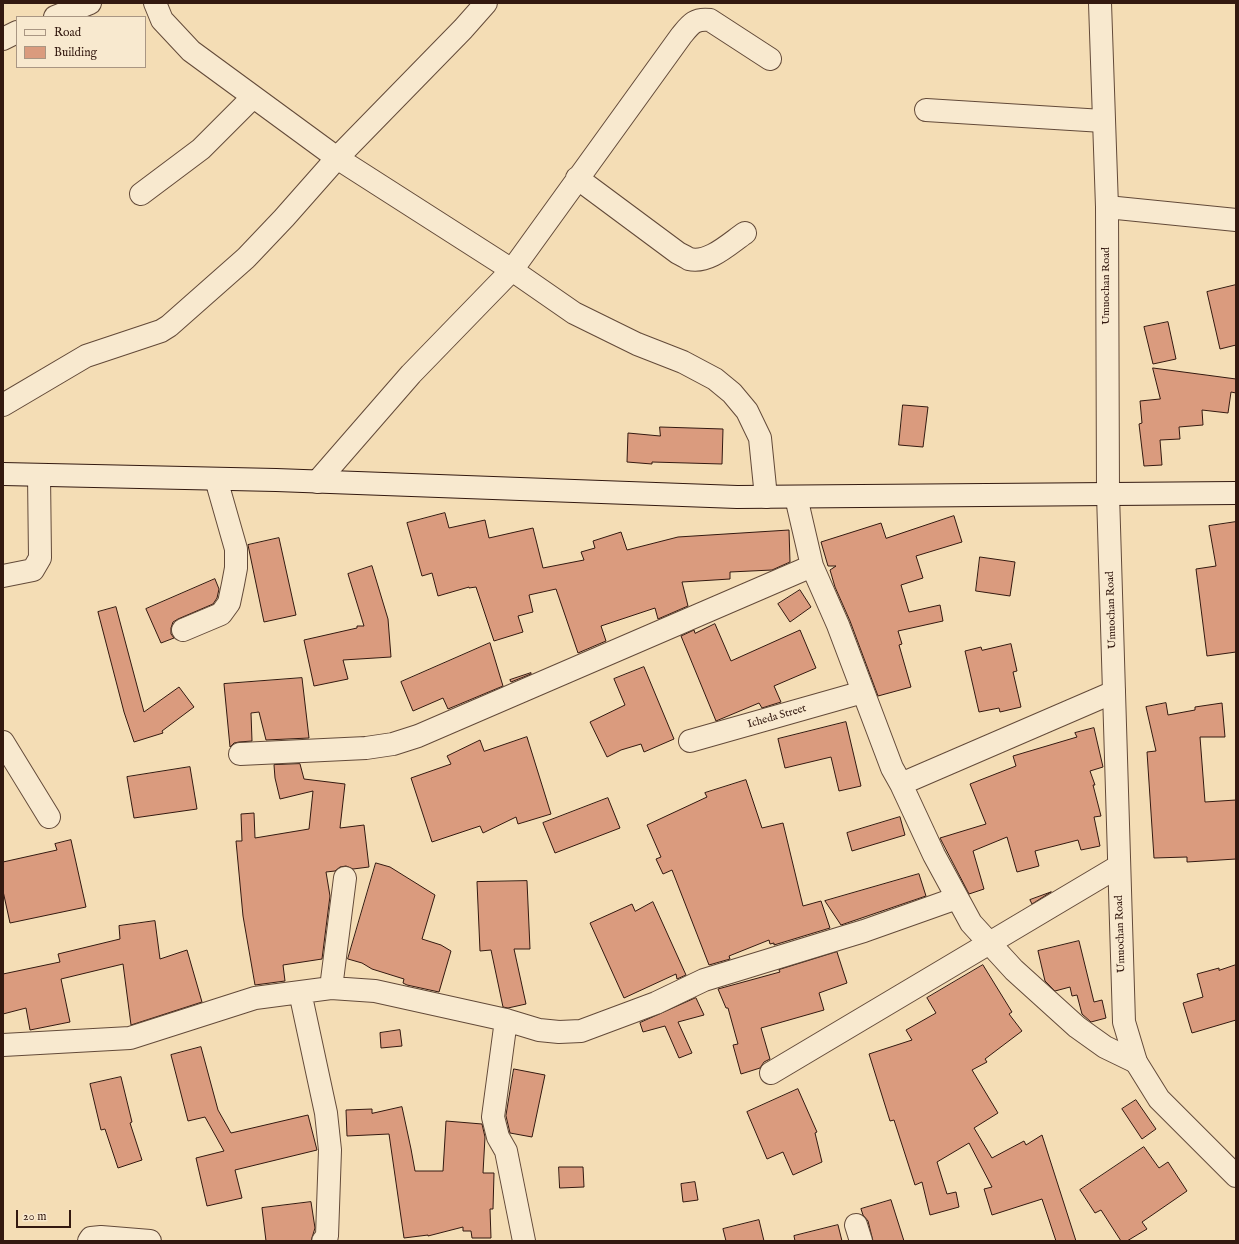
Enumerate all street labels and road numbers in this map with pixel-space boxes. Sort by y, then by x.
street label: Umuochan Road [1100,247,1114,325]
street label: Umuochan Road [1104,571,1120,649]
street label: Icheda Street [746,702,808,732]
street label: Umuochan Road [1113,895,1129,973]

